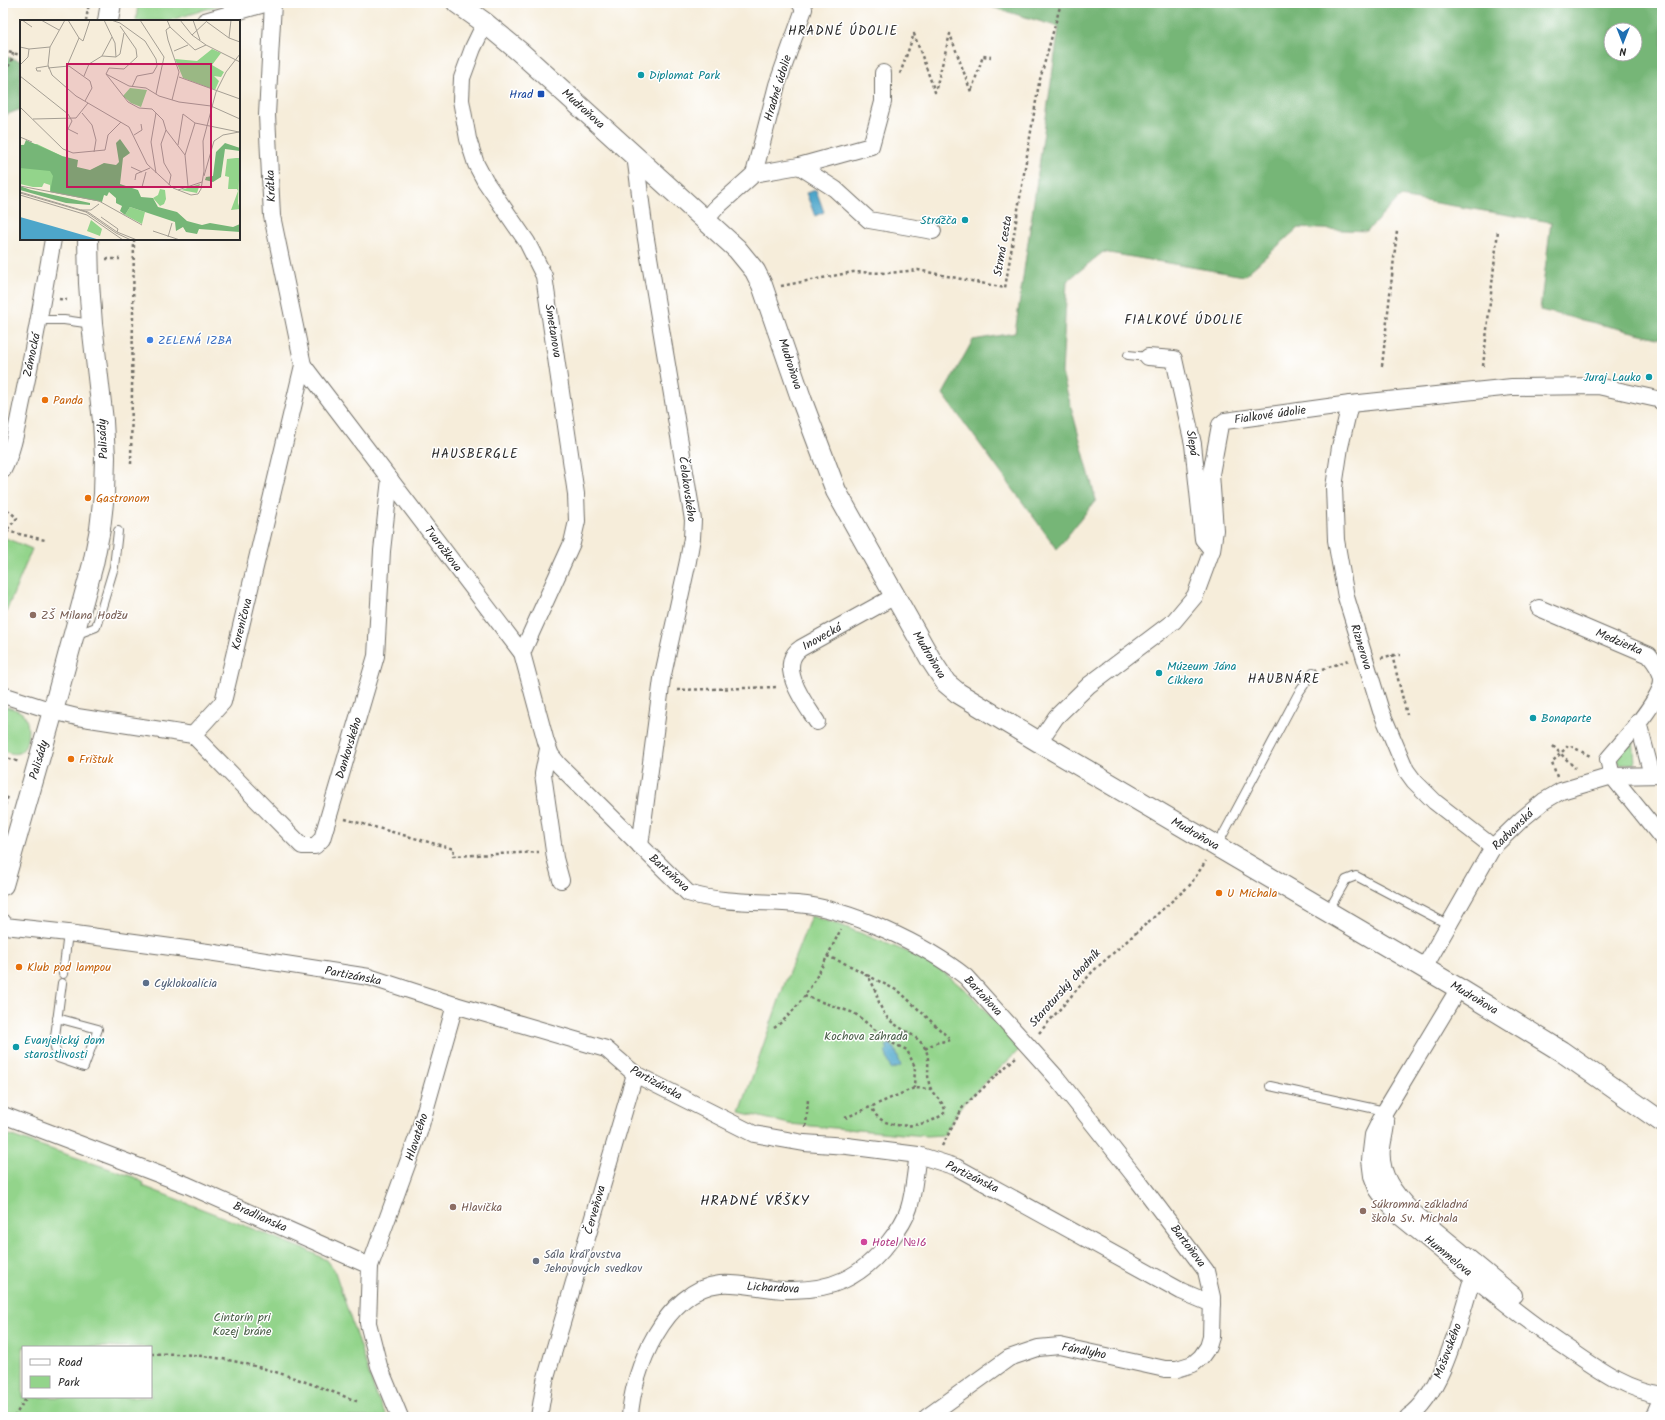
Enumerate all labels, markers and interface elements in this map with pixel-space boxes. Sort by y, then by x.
inset map [20,20,240,240]
district label: HRADNÉ ÚDOLIE [788,21,898,42]
north arrow [1603,22,1643,62]
text: N [1619,42,1626,60]
street label: Hradné údolie [759,52,797,124]
place label: Diplomat Park [649,66,720,85]
marker: Diplomat Park [636,70,646,80]
street label: Mudroňova [557,84,609,134]
place label: Hrad [509,85,534,104]
marker: Hrad [536,89,546,99]
street label: Krátka [261,169,281,203]
place label: Strážča [920,211,957,230]
street label: Strmá cesta [988,214,1018,278]
marker: Strážča [960,215,970,225]
street label: Smetanova [539,303,567,360]
district label: FIALKOVÉ ÚDOLIE [1124,310,1244,331]
street label: Zámocká [18,330,46,379]
place label: ZELENÁ IZBA [158,331,232,350]
marker: ZELENÁ IZBA [145,335,155,345]
street label: Mudroňova [773,336,807,393]
place label: Juraj Lauko [1583,368,1641,387]
marker: Juraj Lauko [1644,372,1654,382]
place label: Panda [53,391,84,410]
marker: Panda [40,395,50,405]
street label: Fialkové údolie [1233,400,1308,429]
street label: Palisády [92,418,114,460]
street label: Slepá [1181,429,1204,459]
district label: HAUSBERGLE [431,444,519,465]
street label: Čelakovského [673,455,701,523]
place label: Gastronom [96,489,150,508]
marker: Gastronom [83,493,93,503]
street label: Tvarožkova [419,522,467,576]
street label: Koreničova [226,596,258,652]
place label: ZŠ Milana Hodžu [41,606,128,625]
marker: ZŠ Milana Hodžu [28,610,38,620]
street label: Inovecká [799,618,846,656]
street label: Riznerova [1345,622,1377,673]
street label: Medzierka [1592,624,1646,661]
street label: Mudroňova [907,627,951,683]
place label: Múzeum Jána Cikkera [1167,657,1237,690]
marker: Múzeum Jána Cikkera [1154,668,1164,678]
district label: HAUBNÁRE [1248,669,1320,690]
place label: Bonaparte [1541,709,1592,728]
marker: Bonaparte [1528,713,1538,723]
street label: Dankovského [331,715,367,781]
street label: Palisády [24,738,54,782]
place label: Frištuk [79,750,114,769]
marker: Frištuk [66,754,76,764]
street label: Radvanská [1488,804,1539,855]
street label: Mudroňova [1167,812,1223,856]
street label: Bartoňova [644,849,694,897]
place label: U Michala [1227,884,1278,903]
marker: U Michala [1214,888,1224,898]
street label: Staroturský chodník [1025,944,1106,1031]
place label: Klub pod lampou [27,958,111,977]
street label: Partizánska [323,961,383,991]
marker: Klub pod lampou [14,962,24,972]
street label: Bartoňova [959,971,1007,1021]
place label: Cyklokoalícia [154,974,218,993]
street label: Mudroňova [1446,976,1502,1020]
marker: Cyklokoalícia [141,978,151,988]
park label: Kochova záhrada [824,1027,908,1046]
place label: Evanjelický dom starostlivosti [24,1031,105,1064]
marker: Evanjelický dom starostlivosti [11,1042,21,1052]
street label: Partizánska [626,1061,686,1105]
street label: Hlavatého [400,1111,434,1163]
street label: Partizánska [942,1156,1002,1198]
street label: Červeňova [579,1183,611,1237]
district label: HRADNÉ VŔŠKY [700,1190,810,1212]
place label: Súkromná základná škola Sv. Michala [1371,1195,1469,1228]
street label: Bradlianska [230,1197,290,1238]
place label: Hlavička [461,1198,503,1217]
marker: Hlavička [448,1202,458,1212]
marker: Súkromná základná škola Sv. Michala [1358,1206,1368,1216]
street label: Bartoňova [1165,1220,1211,1272]
street label: Hummelova [1420,1231,1477,1282]
place label: Hotel №16 [872,1233,927,1252]
marker: Hotel №16 [859,1237,869,1247]
place label: Sála kráľovstva Jehovových svedkov [544,1245,643,1278]
marker: Sála kráľovstva Jehovových svedkov [531,1256,541,1266]
street label: Lichardova [746,1277,800,1299]
park label: Cintorín pri Kozej bráne [213,1308,272,1341]
street label: Mošovského [1429,1320,1467,1382]
street label: Fándlyho [1060,1337,1108,1365]
legend [22,1346,152,1398]
text: Road [58,1353,83,1372]
text: Park [58,1373,80,1392]

